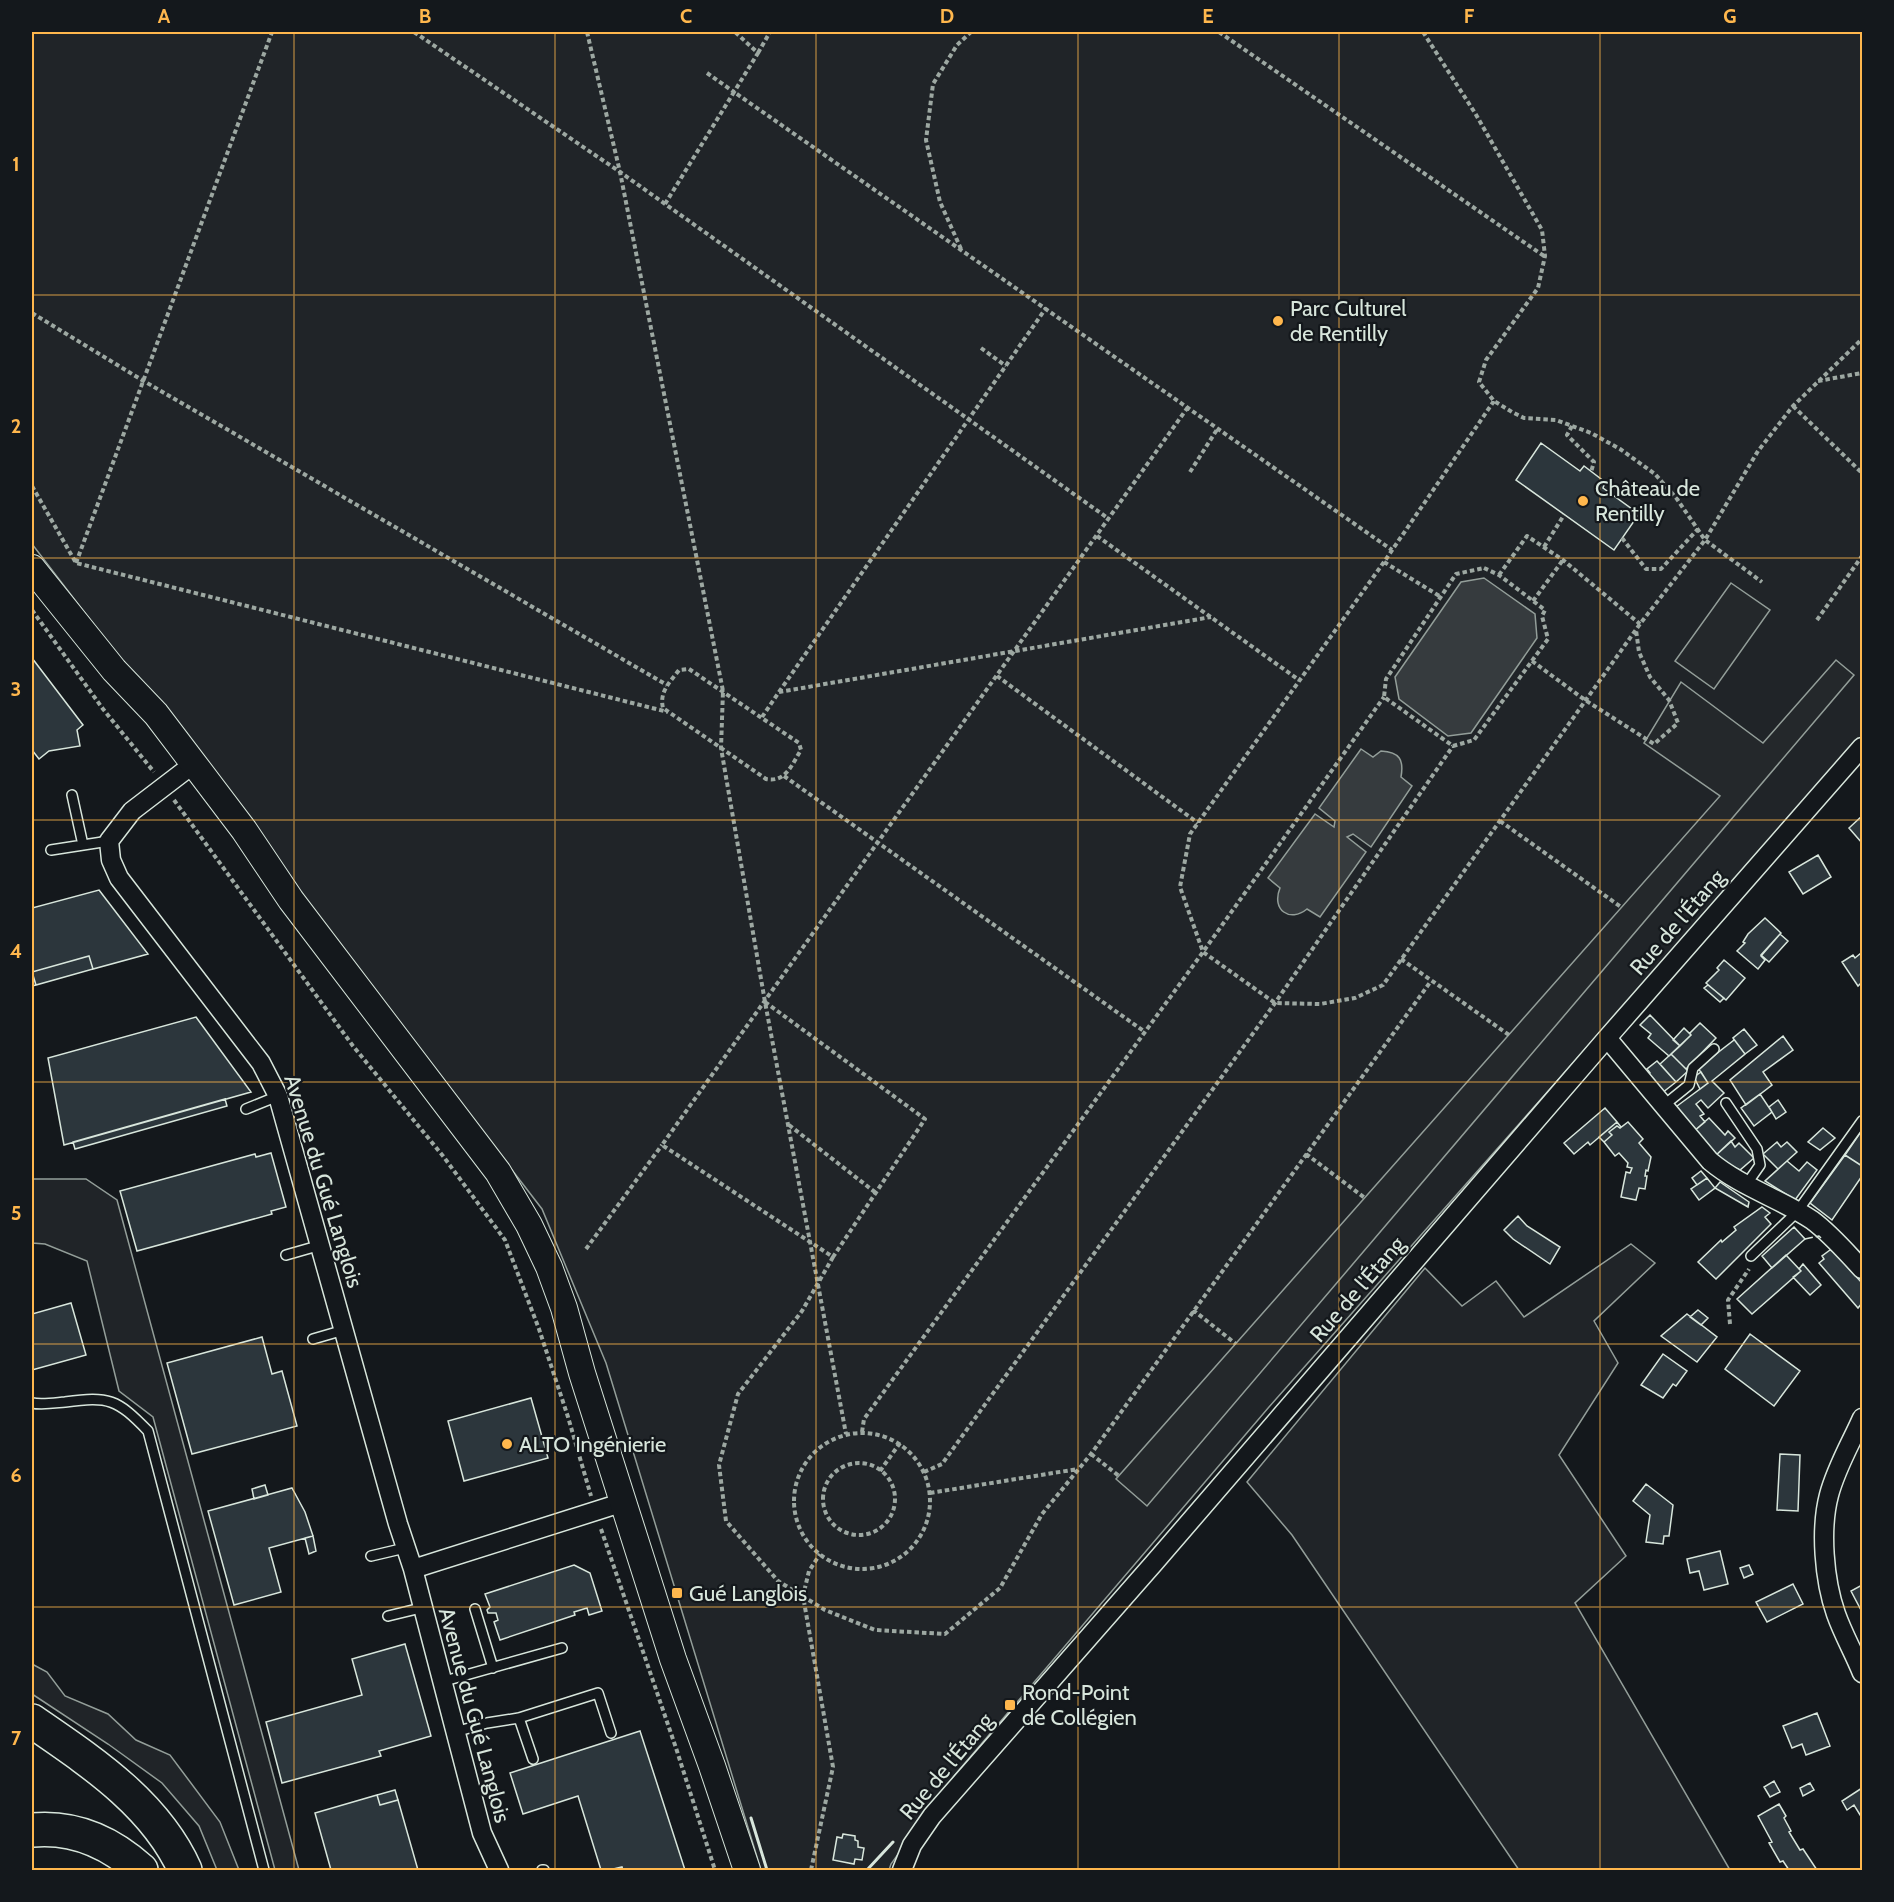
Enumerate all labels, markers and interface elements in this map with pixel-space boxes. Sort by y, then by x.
text: A [158,4,171,28]
text: B [419,4,431,28]
text: C [680,4,692,28]
text: D [940,4,954,28]
text: E [1202,4,1214,28]
text: F [1464,4,1475,28]
text: G [1723,4,1737,28]
text: 1 [12,152,20,176]
place label: Parc Culturel de Rentilly [1290,295,1407,347]
marker: Parc Culturel de Rentilly [1271,314,1285,328]
text: 2 [11,414,21,438]
place label: Château de Rentilly [1595,475,1700,527]
marker: Château de Rentilly [1576,494,1590,508]
text: 3 [11,677,21,701]
street label: Rue de l'Étang [1624,863,1731,981]
text: 4 [10,939,22,963]
street label: Avenue du Gué Langlois [278,1071,369,1291]
text: 5 [11,1201,21,1225]
street label: Rue de l'Étang [1304,1230,1411,1348]
place label: ALTO Ingénierie [519,1431,666,1458]
marker: ALTO Ingénierie [500,1437,514,1451]
text: 6 [10,1463,22,1487]
place label: Gué Langlois [689,1580,807,1607]
marker: Gué Langlois [670,1586,684,1600]
street label: Avenue du Gué Langlois [433,1605,516,1826]
place label: Rond-Point de Collégien [1022,1679,1137,1731]
marker: Rond-Point de Collégien [1003,1698,1017,1712]
street label: Rue de l'Étang [894,1707,1000,1825]
text: 7 [11,1726,22,1750]

